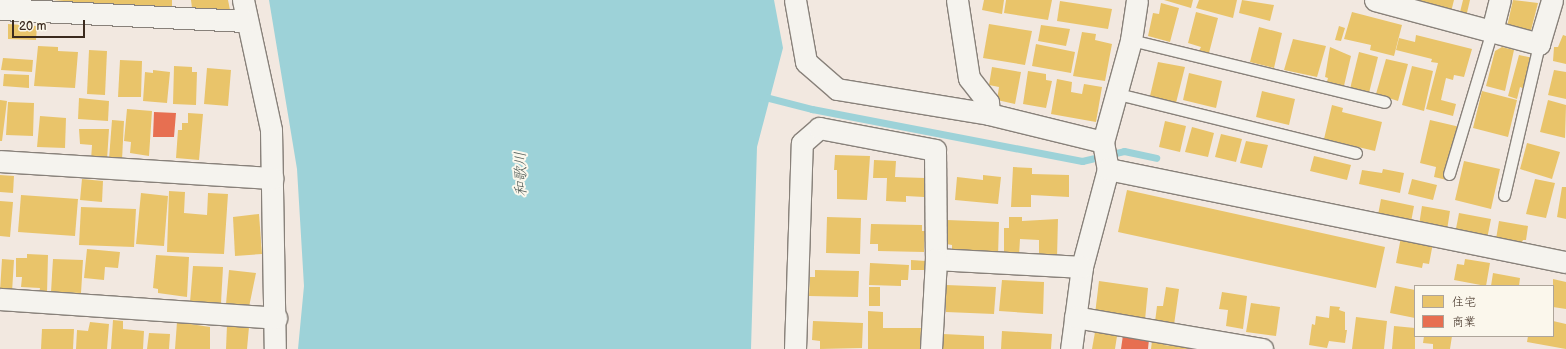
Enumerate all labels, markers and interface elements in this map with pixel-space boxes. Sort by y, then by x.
scale bar [14,12,87,38]
text: 20 m [19,19,46,34]
water label: 和歌川 [512,151,530,197]
legend [1414,285,1554,337]
text: 住宅 [1452,295,1476,310]
text: 商業 [1452,315,1476,330]

